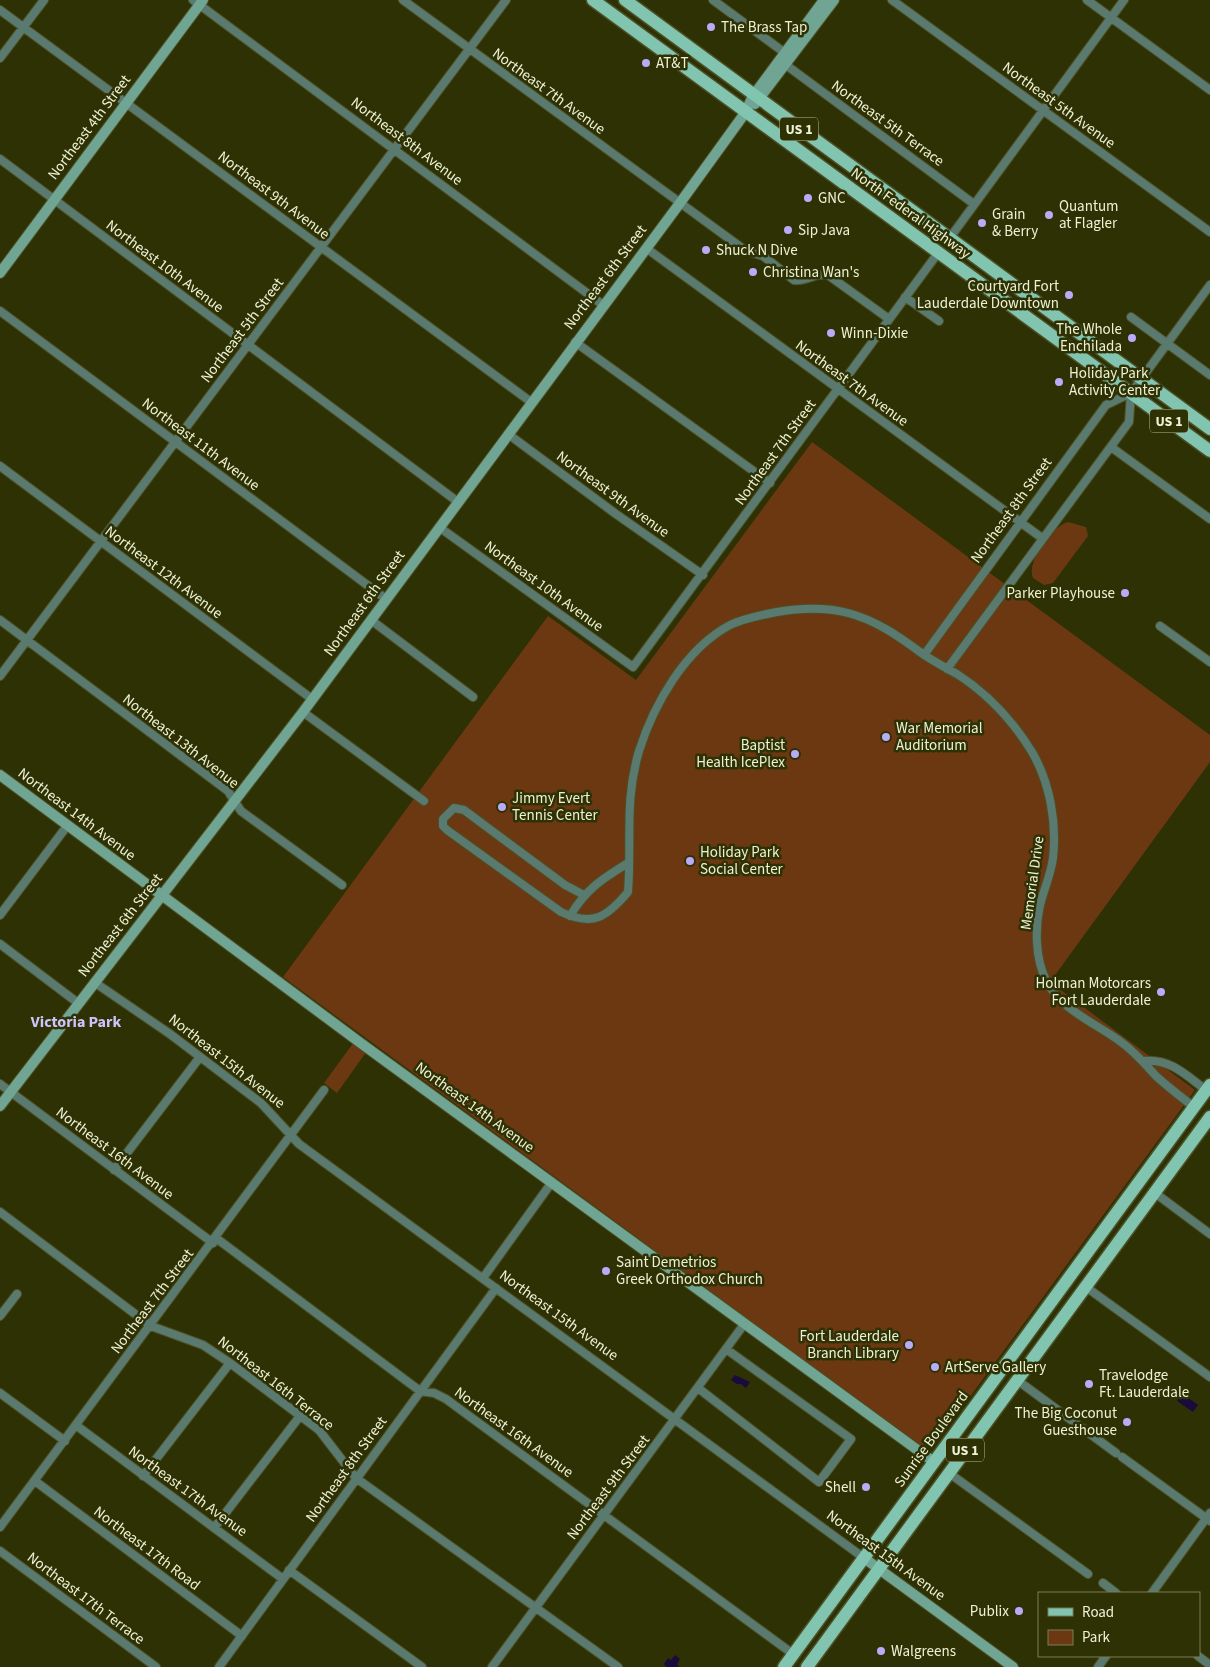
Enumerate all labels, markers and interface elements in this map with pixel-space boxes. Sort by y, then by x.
place label: The Brass Tap [721,17,807,38]
marker: The Brass Tap [705,21,717,33]
street label: Northeast 7th Avenue [488,43,610,140]
place label: AT&T [656,53,689,74]
marker: AT&T [640,57,652,69]
street label: Northeast 5th Avenue [998,57,1120,154]
street label: Northeast 4th Street [43,71,136,184]
street label: Northeast 5th Terrace [827,75,948,172]
street label: Northeast 8th Avenue [346,92,467,190]
road number: US 1 [780,118,818,140]
street label: Northeast 9th Avenue [213,146,334,244]
street label: North Federal Highway [847,163,975,264]
place label: GNC [818,188,846,209]
marker: GNC [802,192,814,204]
place label: Quantum at Flagler [1059,196,1119,234]
place label: Grain & Berry [992,204,1038,242]
marker: Quantum at Flagler [1043,209,1055,221]
street label: Northeast 10th Avenue [101,215,228,318]
marker: Grain & Berry [976,217,988,229]
place label: Sip Java [798,220,850,241]
street label: Northeast 6th Street [559,221,652,334]
marker: Sip Java [782,224,794,236]
place label: Shuck N Dive [716,240,798,261]
marker: Shuck N Dive [700,244,712,256]
place label: Christina Wan's [763,262,859,283]
marker: Christina Wan's [747,266,759,278]
street label: Northeast 5th Street [196,274,289,387]
place label: Courtyard Fort Lauderdale Downtown [917,276,1059,314]
marker: Courtyard Fort Lauderdale Downtown [1063,289,1075,301]
place label: The Whole Enchilada [1056,319,1122,357]
place label: Winn-Dixie [841,323,908,344]
marker: Winn-Dixie [825,327,837,339]
marker: The Whole Enchilada [1126,332,1138,344]
street label: Northeast 7th Avenue [791,335,913,432]
place label: Holiday Park Activity Center [1069,363,1161,401]
marker: Holiday Park Activity Center [1053,376,1065,388]
street label: Northeast 11th Avenue [137,393,264,496]
street label: Northeast 7th Street [730,395,821,510]
road number: US 1 [1150,410,1188,432]
street label: Northeast 9th Avenue [552,446,674,543]
street label: Northeast 8th Street [966,453,1057,568]
street label: Northeast 12th Avenue [100,521,227,624]
street label: Northeast 10th Avenue [480,536,608,637]
street label: Northeast 6th Street [319,546,410,661]
place label: Parker Playhouse [1007,583,1115,604]
marker: Parker Playhouse [1119,587,1131,599]
street label: Northeast 13th Avenue [118,689,243,794]
place label: War Memorial Auditorium [896,718,983,756]
marker: War Memorial Auditorium [880,731,892,743]
place label: Baptist Health IcePlex [696,735,785,773]
marker: Baptist Health IcePlex [789,748,801,760]
street label: Northeast 14th Avenue [13,763,140,866]
place label: Jimmy Evert Tennis Center [512,788,598,826]
marker: Jimmy Evert Tennis Center [496,801,508,813]
street label: Memorial Drive [1016,835,1049,931]
place label: Holiday Park Social Center [700,842,784,880]
marker: Holiday Park Social Center [684,855,696,867]
street label: Northeast 6th Street [73,869,168,982]
place label: Holman Motorcars Fort Lauderdale [1036,973,1151,1011]
marker: Holman Motorcars Fort Lauderdale [1155,986,1167,998]
street label: Northeast 15th Avenue [164,1009,289,1114]
district label: Victoria Park [30,1011,121,1033]
street label: Northeast 14th Avenue [411,1057,539,1158]
street label: Northeast 16th Avenue [51,1102,178,1205]
street label: Northeast 7th Street [106,1245,199,1358]
place label: Saint Demetrios Greek Orthodox Church [616,1252,763,1290]
street label: Northeast 15th Avenue [495,1265,623,1366]
marker: Saint Demetrios Greek Orthodox Church [600,1265,612,1277]
place label: Fort Lauderdale Branch Library [799,1326,899,1364]
street label: Northeast 16th Terrace [213,1331,338,1435]
marker: Fort Lauderdale Branch Library [903,1339,915,1351]
place label: ArtServe Gallery [945,1357,1046,1378]
marker: ArtServe Gallery [929,1361,941,1373]
place label: Travelodge Ft. Lauderdale [1099,1365,1189,1403]
marker: Travelodge Ft. Lauderdale [1083,1378,1095,1390]
street label: Northeast 16th Avenue [450,1382,578,1483]
street label: Sunrise Boulevard [889,1387,973,1492]
place label: The Big Coconut Guesthouse [1015,1403,1117,1441]
street label: Northeast 8th Street [301,1412,392,1527]
marker: The Big Coconut Guesthouse [1121,1416,1133,1428]
street label: Northeast 9th Street [562,1431,655,1544]
road number: US 1 [946,1438,984,1462]
street label: Northeast 17th Avenue [124,1441,252,1542]
place label: Shell [825,1477,856,1498]
marker: Shell [860,1481,872,1493]
street label: Northeast 17th Road [89,1501,204,1595]
street label: Northeast 15th Avenue [822,1505,950,1606]
street label: Northeast 17th Terrace [23,1547,149,1650]
legend [1038,1592,1200,1657]
place label: Publix [970,1601,1009,1622]
text: Road [1082,1602,1114,1623]
marker: Publix [1013,1605,1025,1617]
text: Park [1082,1627,1111,1648]
place label: Walgreens [891,1641,956,1662]
marker: Walgreens [875,1645,887,1657]

